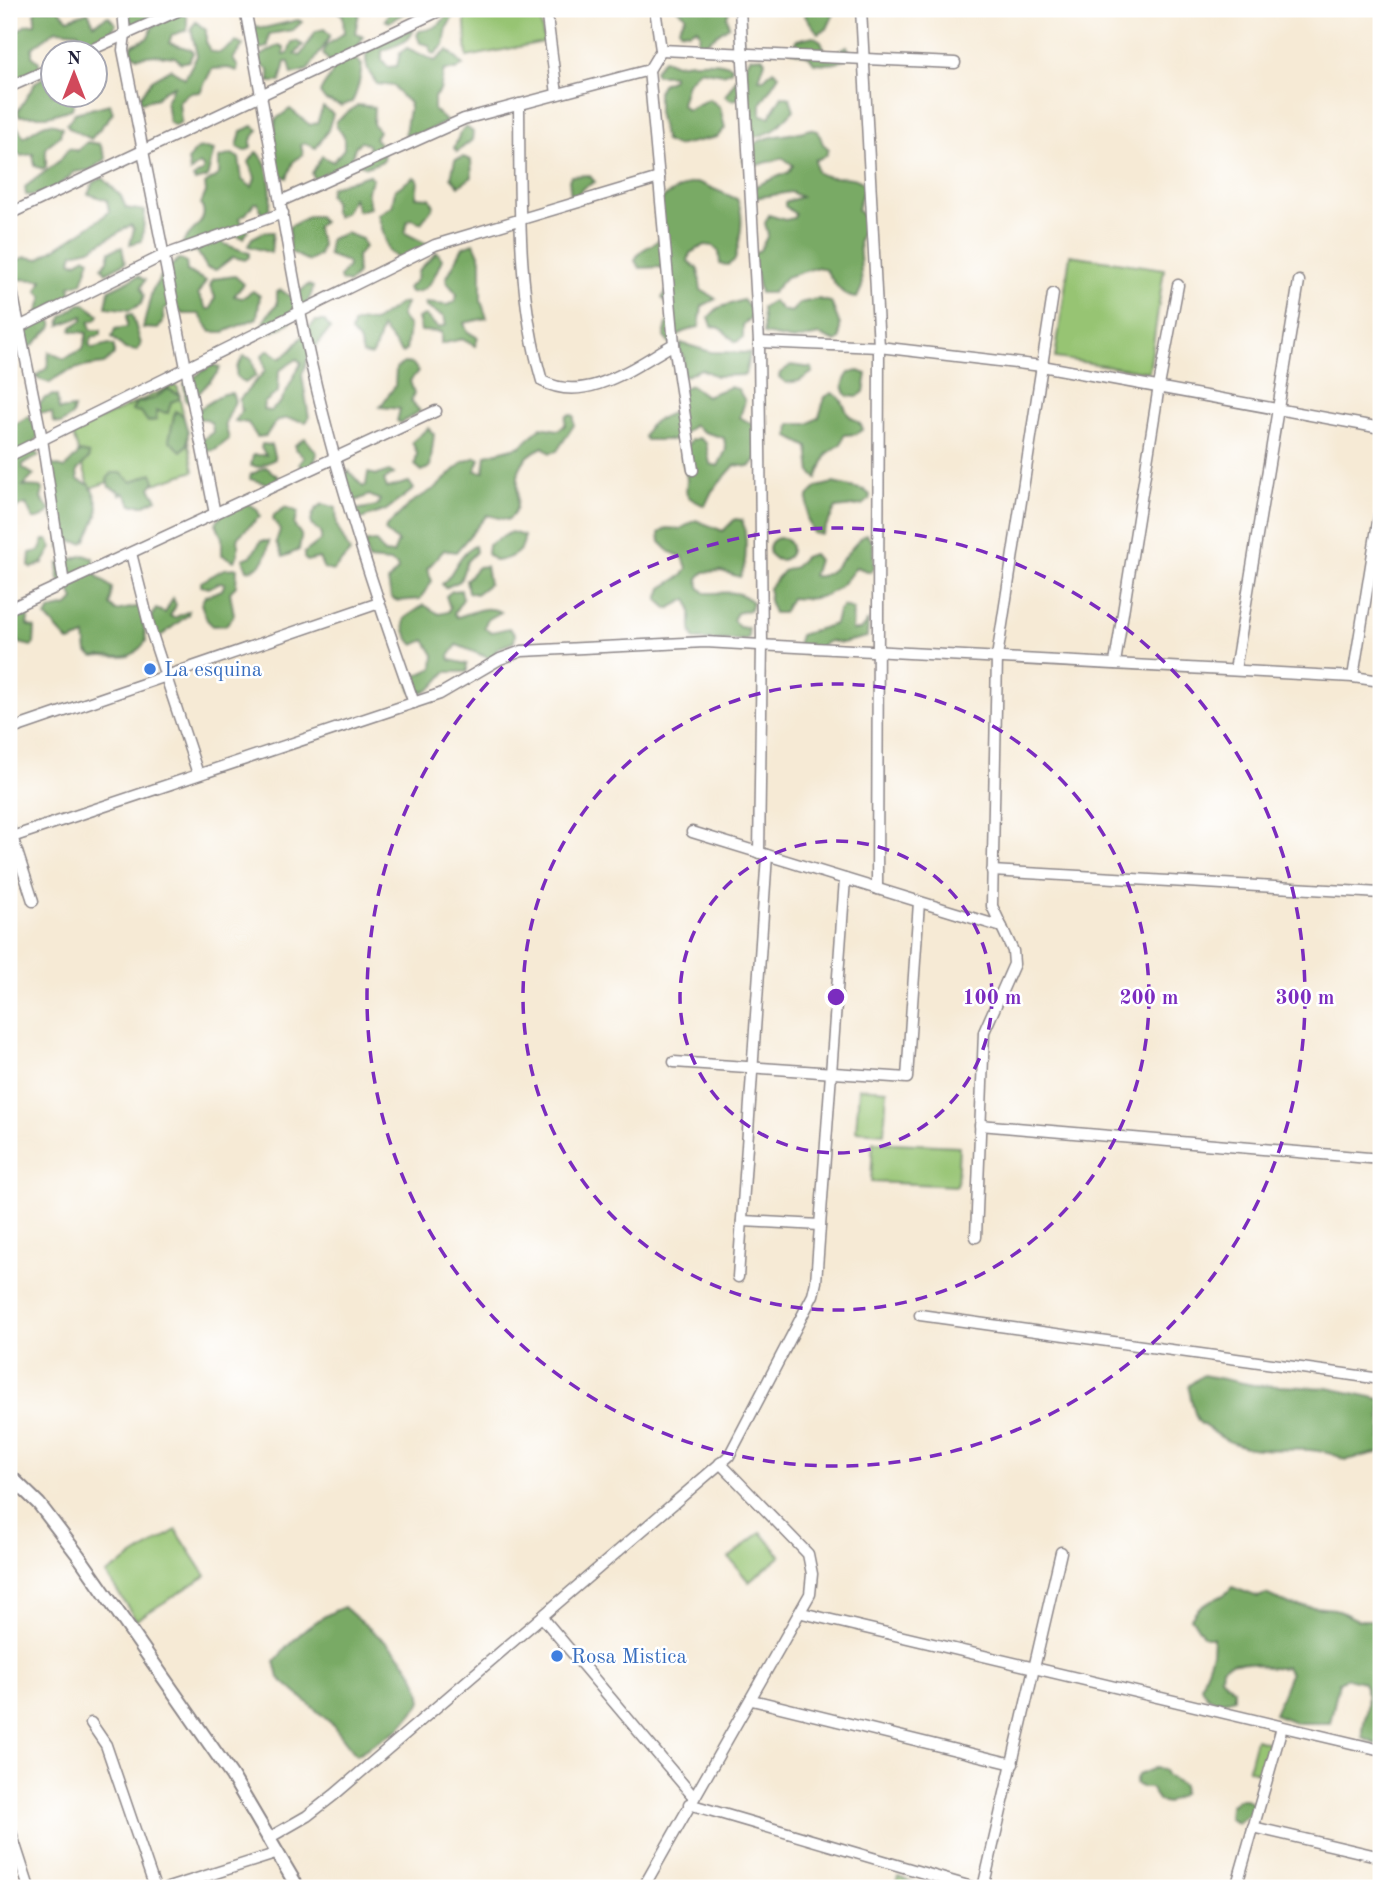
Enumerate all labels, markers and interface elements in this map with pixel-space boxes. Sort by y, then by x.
north arrow [38,38,108,108]
text: N [67,50,82,69]
place label: La esquina [164,660,262,681]
marker: La esquina [142,661,158,677]
centre of rings [824,985,848,1009]
text: 100 m [962,988,1022,1009]
text: 200 m [1119,988,1179,1009]
text: 300 m [1275,988,1335,1009]
place label: Rosa Mistica [571,1647,687,1668]
marker: Rosa Mistica [549,1648,565,1664]

